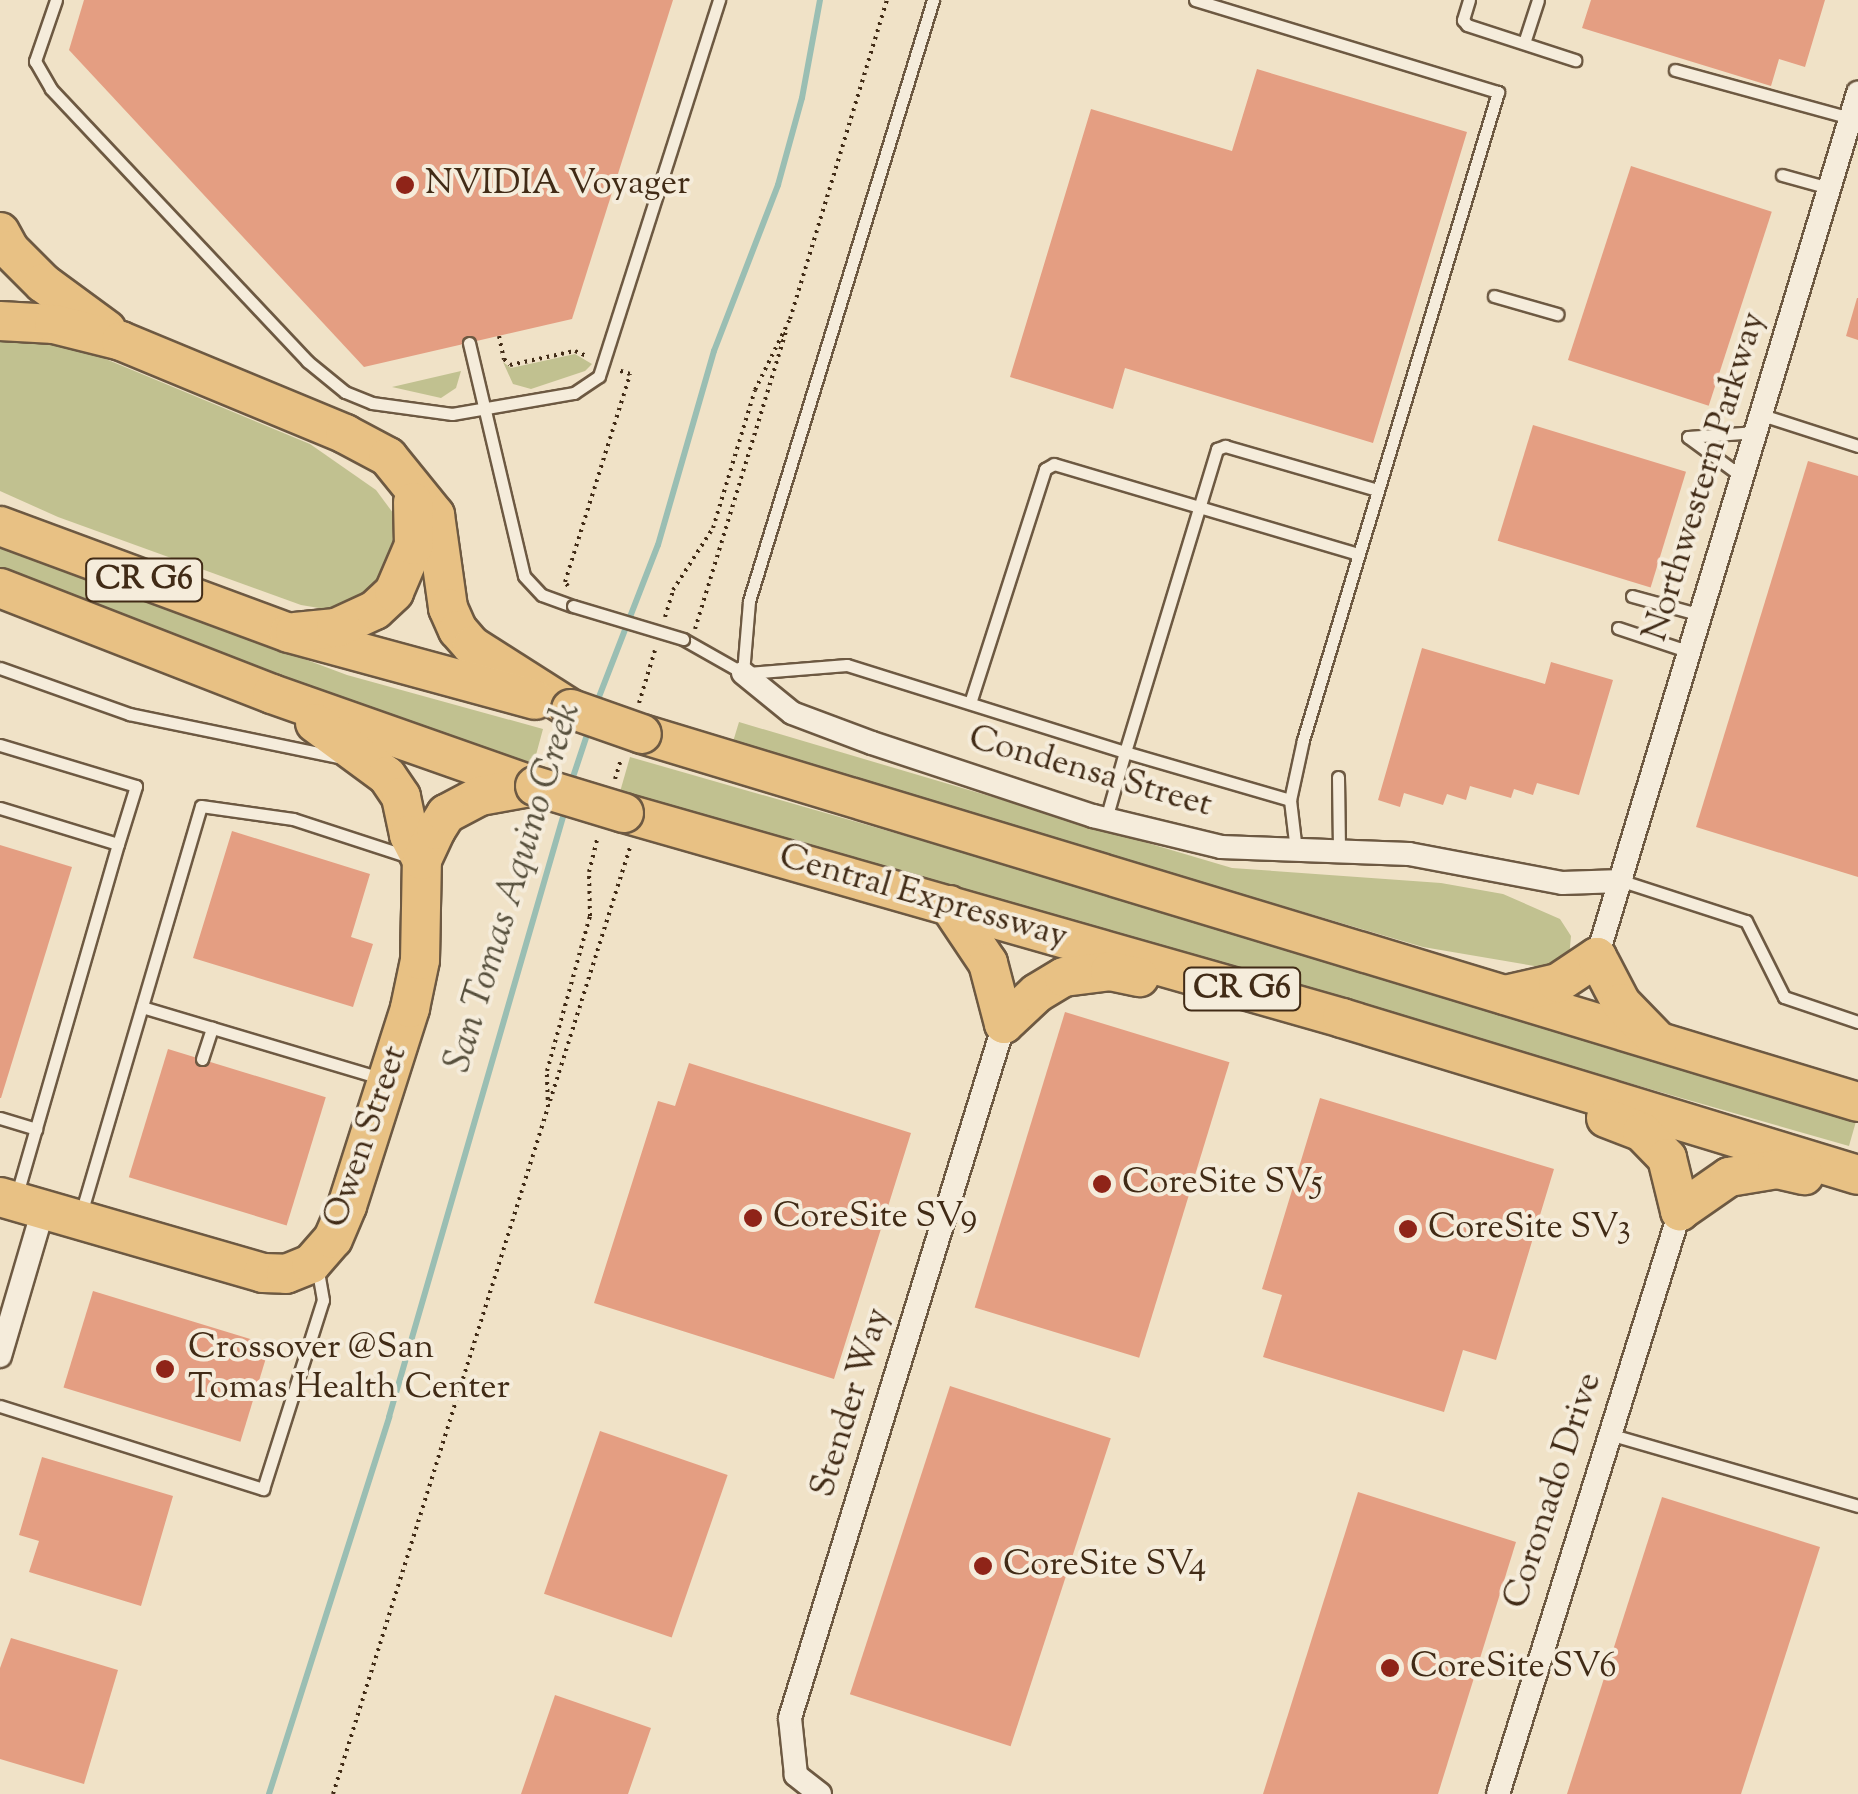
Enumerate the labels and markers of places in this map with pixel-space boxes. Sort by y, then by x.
place label: NVIDIA Voyager [425,164,690,206]
marker: NVIDIA Voyager [394,174,416,196]
place label: CoreSite SV5 [1122,1163,1323,1205]
marker: CoreSite SV5 [1091,1173,1113,1195]
place label: CoreSite SV9 [773,1197,977,1239]
marker: CoreSite SV9 [742,1207,764,1229]
place label: CoreSite SV3 [1428,1208,1631,1250]
marker: CoreSite SV3 [1397,1218,1419,1240]
place label: Crossover @San Tomas Health Center [188,1328,510,1410]
marker: Crossover @San Tomas Health Center [152,1356,178,1382]
place label: CoreSite SV4 [1003,1545,1206,1587]
marker: CoreSite SV4 [972,1555,994,1577]
place label: CoreSite SV6 [1410,1647,1617,1689]
marker: CoreSite SV6 [1379,1657,1401,1679]

